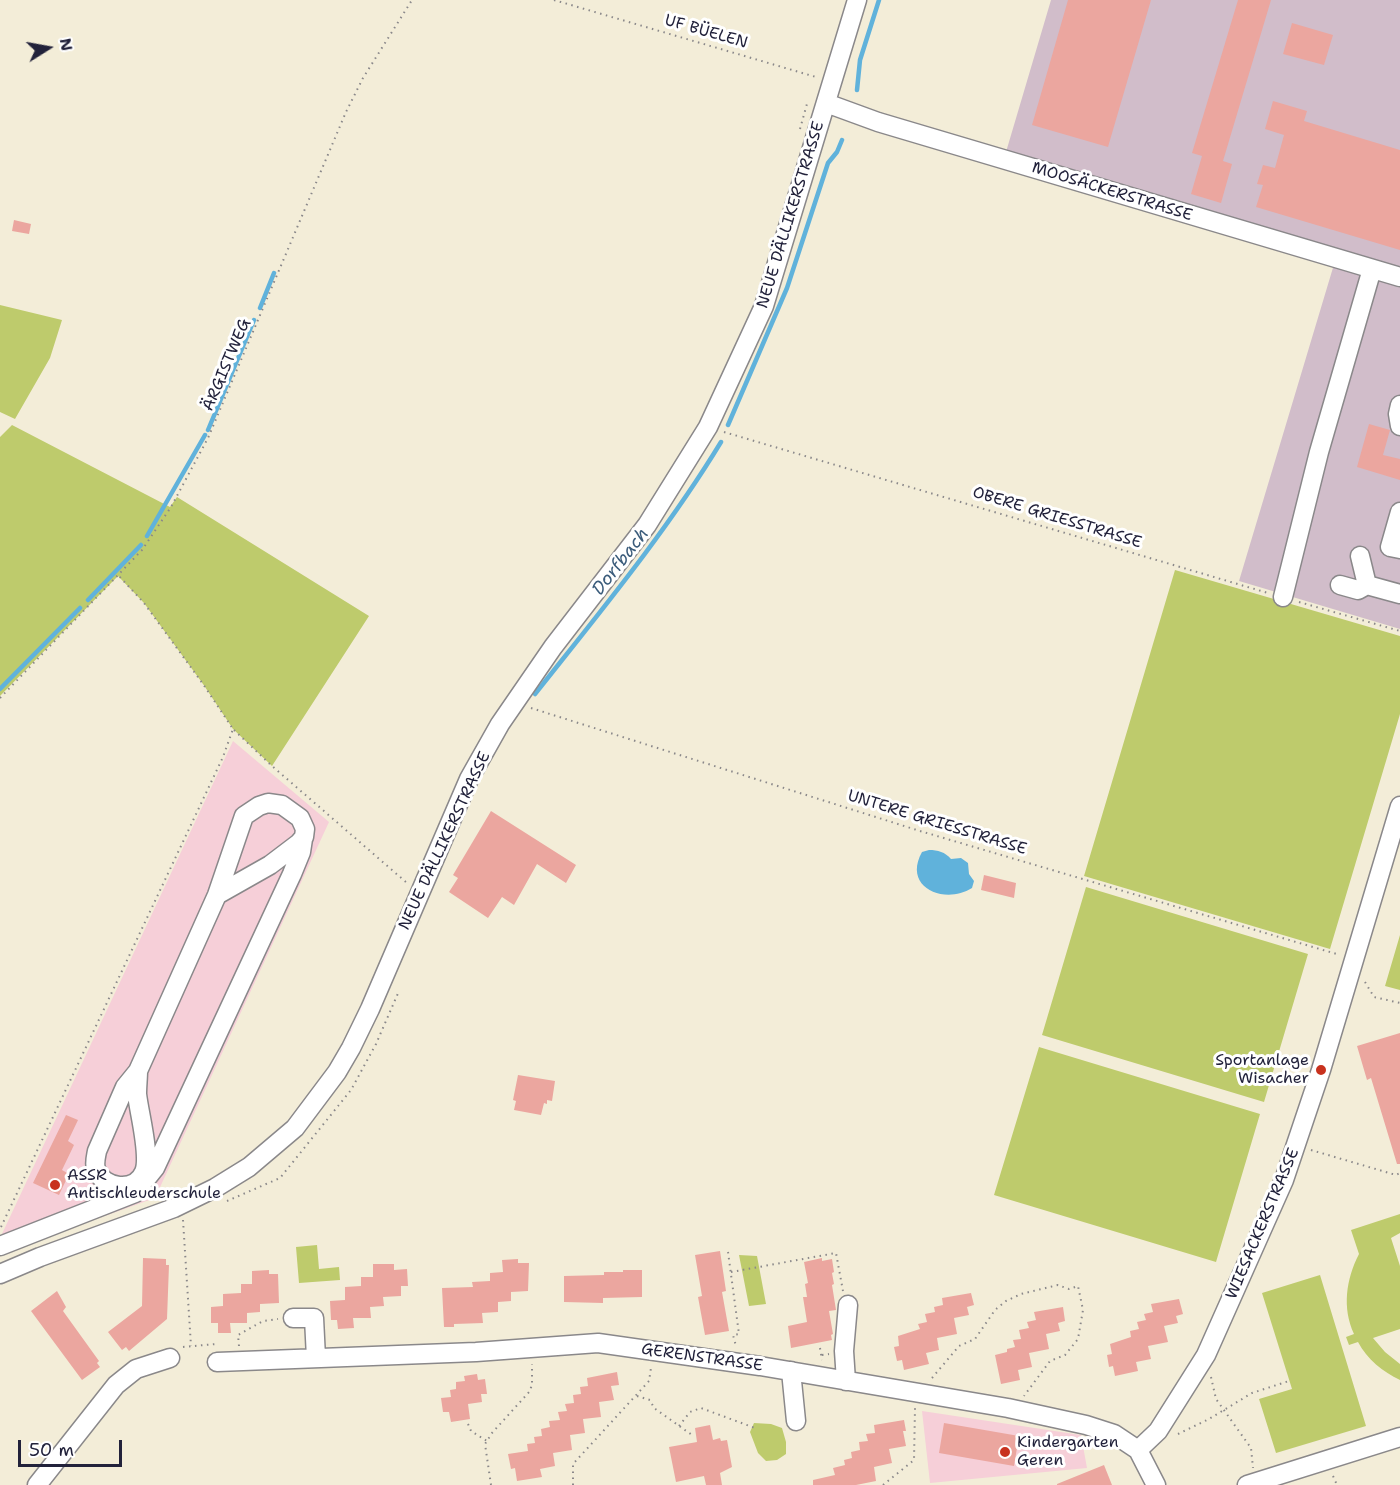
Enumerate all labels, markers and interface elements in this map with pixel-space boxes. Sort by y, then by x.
street label: UF BÜELEN [662,11,750,53]
north arrow [18,18,78,78]
text: N [55,36,78,53]
street label: NEUE DÄLLIKERSTRASSE [753,119,829,311]
street label: MOOSÄCKERSTRASSE [1029,158,1195,226]
street label: ÄRGISTWEG [199,316,255,414]
street label: OBERE GRIESSTRASSE [970,483,1144,553]
water label: Dorfbach [588,524,654,600]
street label: NEUE DÄLLIKERSTRASSE [395,749,495,933]
street label: UNTERE GRIESSTRASSE [845,787,1029,859]
place label: Sportanlage Wisacher [1215,1051,1309,1089]
marker: Sportanlage Wisacher [1314,1063,1328,1077]
street label: WIESACKERSTRASSE [1222,1146,1304,1302]
place label: ASSR Antischleuderschule [67,1166,221,1204]
marker: ASSR Antischleuderschule [48,1178,62,1192]
street label: GERENSTRASSE [640,1340,764,1376]
scale bar [21,1428,124,1466]
place label: Kindergarten Geren [1017,1433,1119,1471]
text: 50 m [29,1438,74,1462]
marker: Kindergarten Geren [998,1445,1012,1459]

